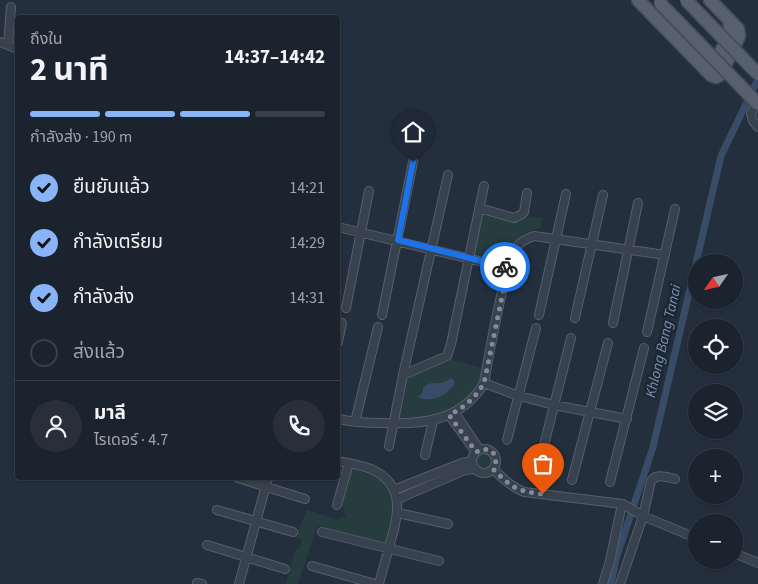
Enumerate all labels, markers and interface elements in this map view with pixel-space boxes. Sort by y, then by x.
text: ถึงใน [30,28,63,50]
text: 14:37–14:42 [224,44,325,71]
text: 2 นาที [30,47,109,93]
pin [392,111,434,162]
icon: home [399,118,427,146]
text: กำลังส่ง · 190 m [30,126,132,148]
icon: check [30,174,58,202]
text: ยืนยันแล้ว [73,174,150,201]
text: 14:21 [289,177,325,199]
icon: check [30,229,58,257]
text: กำลังเตรียม [73,229,163,256]
text: 14:29 [289,232,325,254]
courier [480,242,530,292]
icon: bike [491,253,519,281]
north arrow [688,254,742,309]
map controls [688,254,743,569]
water label: Khlong Bang Tanai [640,282,687,400]
icon: check [30,284,58,312]
text: กำลังส่ง [73,284,134,311]
text: 14:31 [289,287,325,309]
button: locate [688,319,743,374]
text: ส่งแล้ว [73,339,125,366]
button: layers [688,384,743,439]
button: person [30,400,82,452]
text: มาลี [94,400,126,427]
button: phone [273,400,325,452]
text: ไรเดอร์ · 4.7 [94,429,168,451]
pin [522,443,564,494]
button: + [688,449,743,504]
icon: bag [529,450,557,478]
button: − [688,514,743,569]

